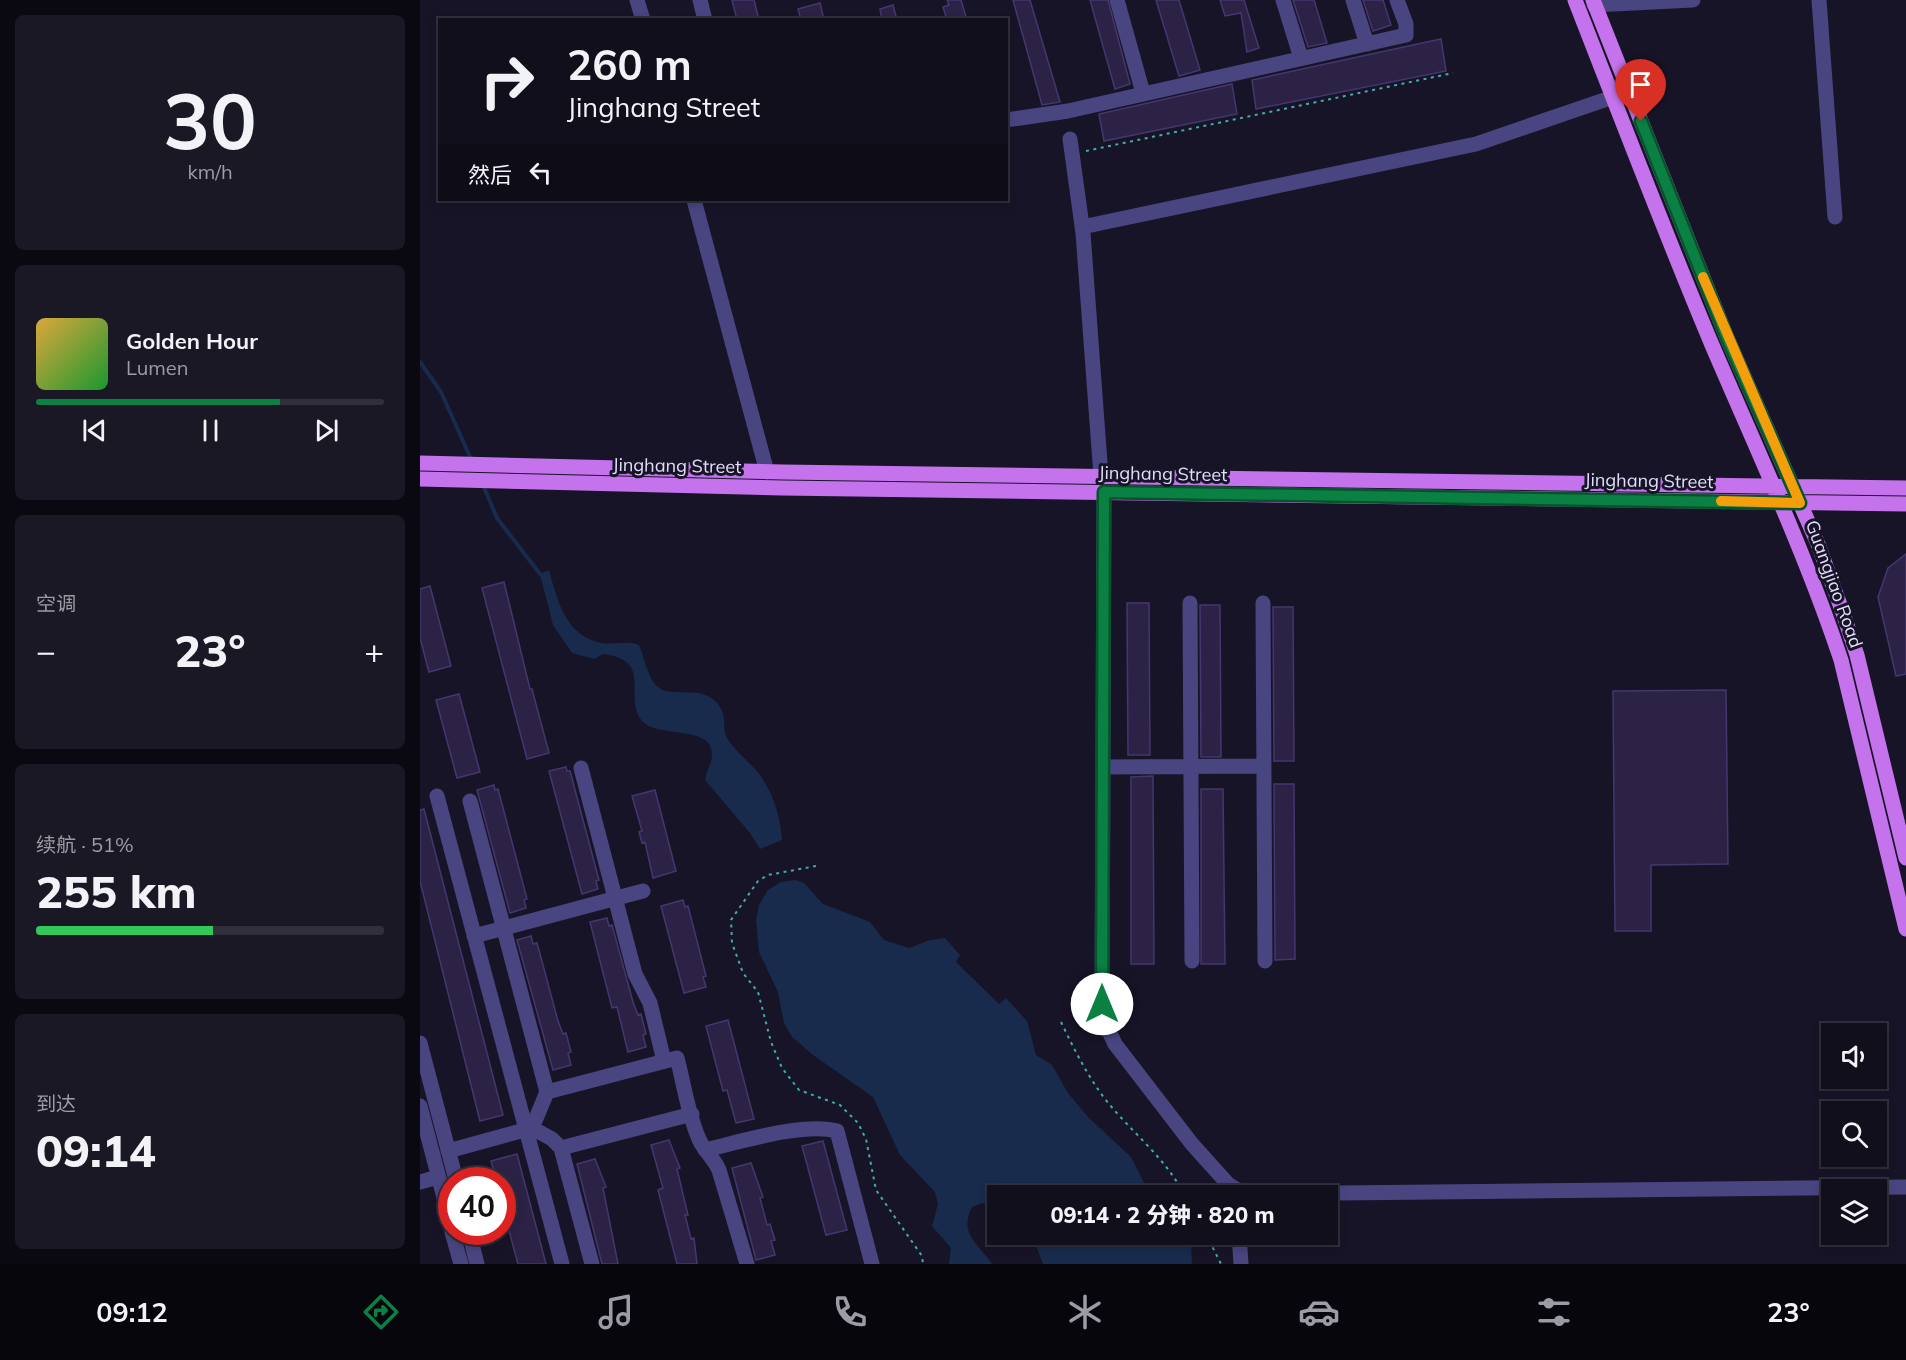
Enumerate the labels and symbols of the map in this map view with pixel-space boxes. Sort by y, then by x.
pin [1615,59,1666,121]
street label: Jinghang Street [612,453,742,478]
street label: Jinghang Street [1098,461,1228,486]
street label: Jinghang Street [1584,468,1714,493]
street label: Guangjiao Road [1801,517,1868,651]
position arrow [1070,972,1134,1036]
speed limit sign: 40 [438,1167,516,1245]

